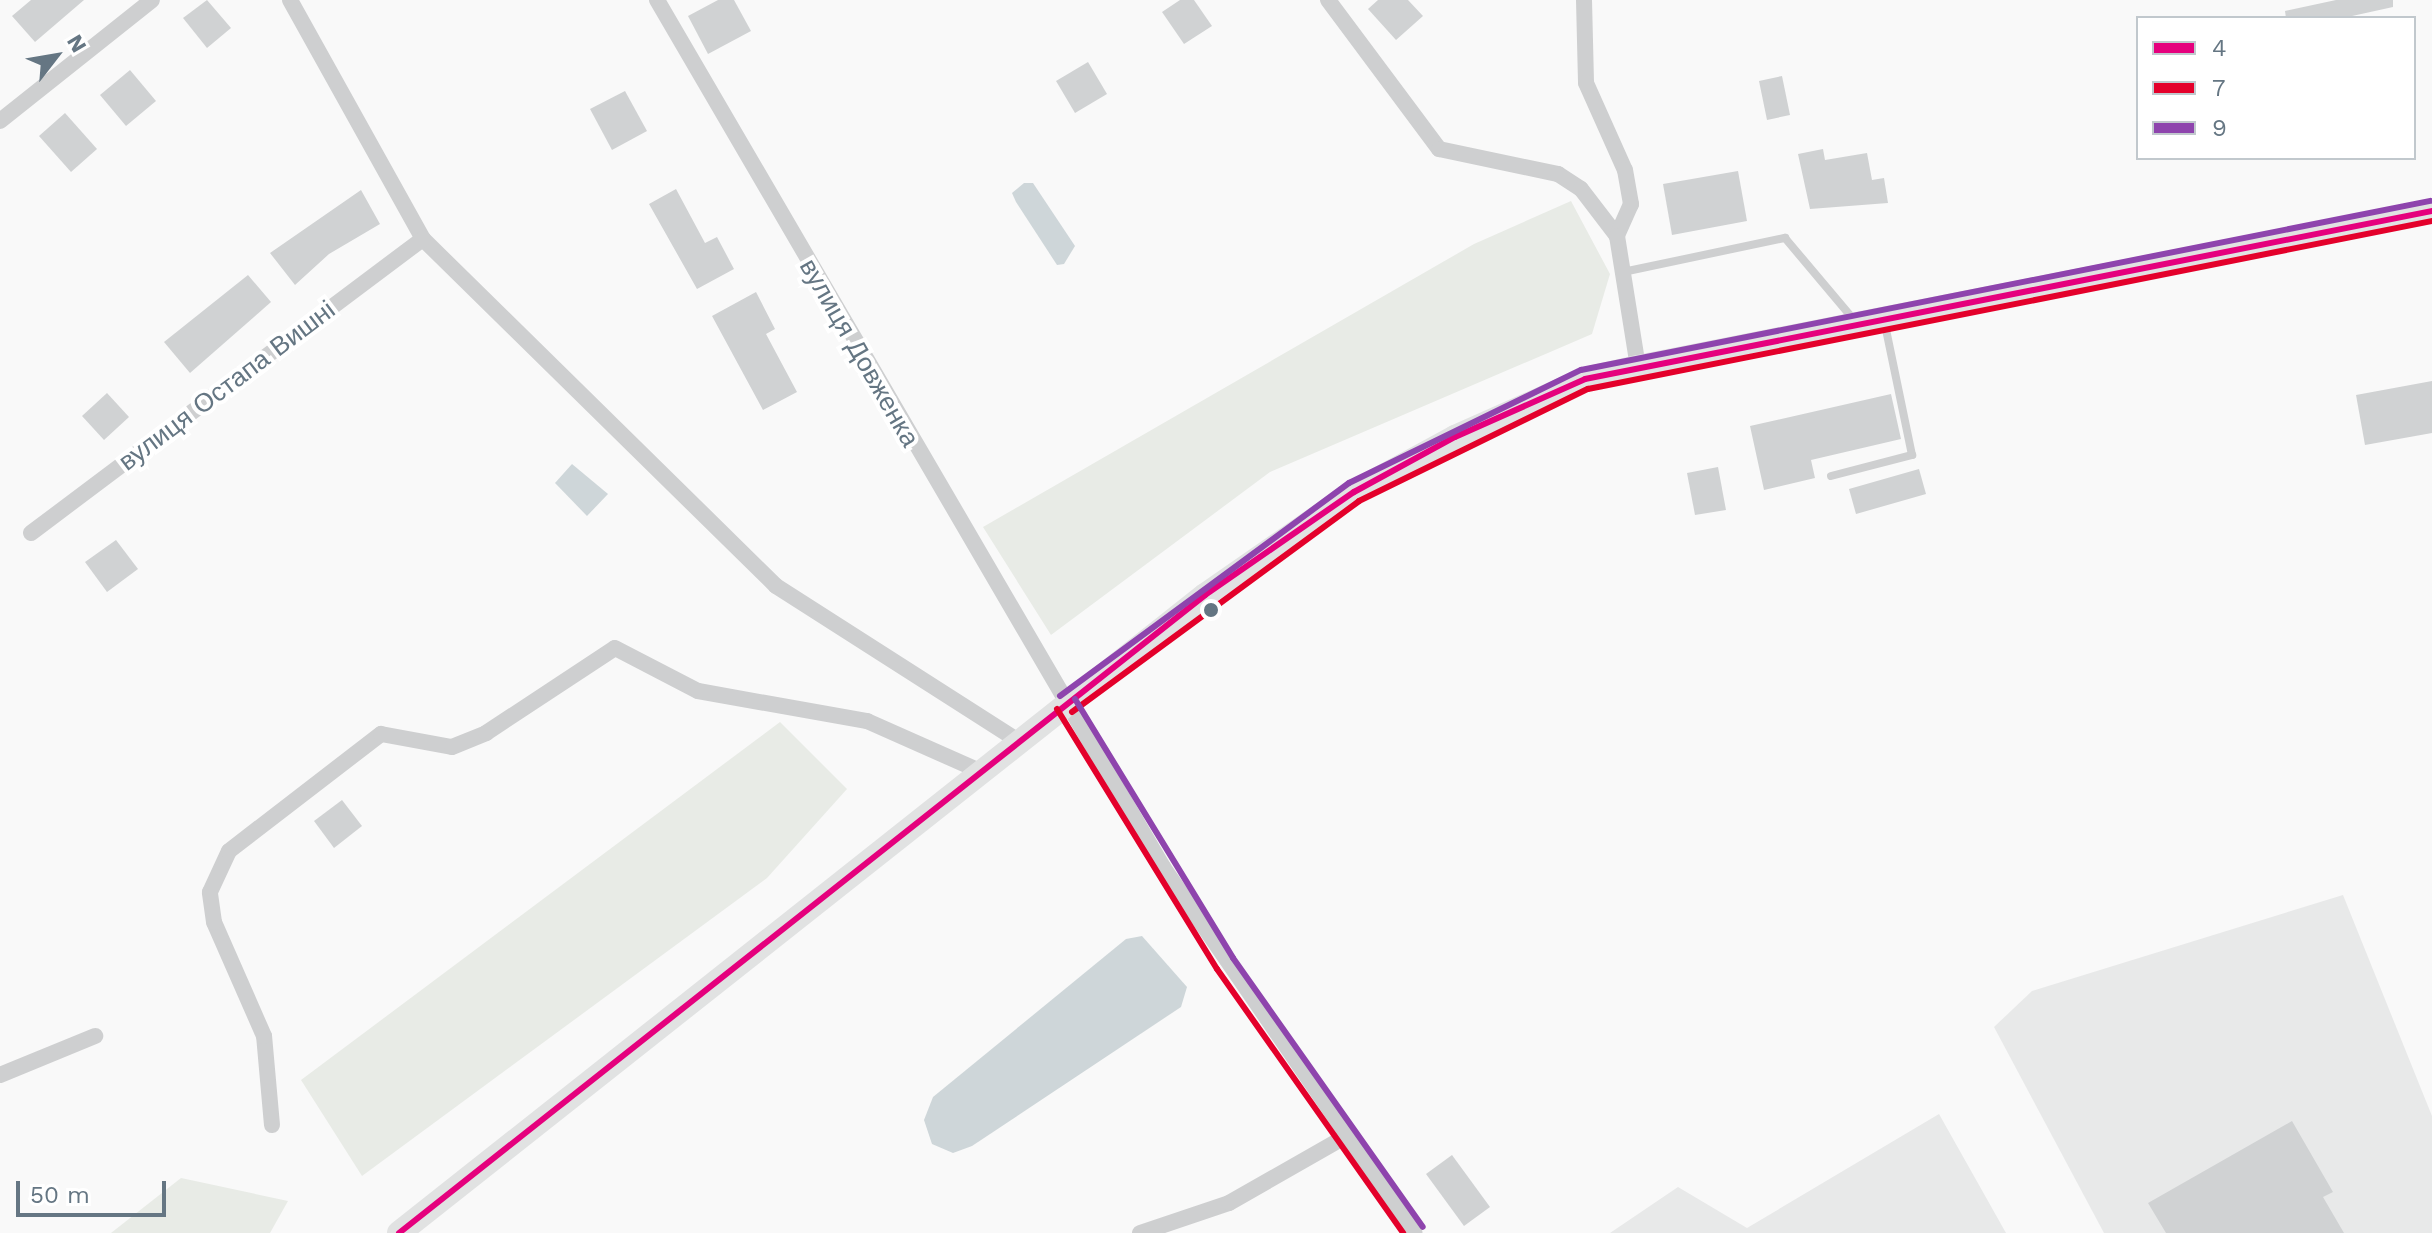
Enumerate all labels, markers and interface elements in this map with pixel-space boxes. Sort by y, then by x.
north arrow [16,16,96,96]
legend [2136,16,2416,160]
text: N [62,30,92,57]
text: 4 [2212,34,2227,62]
text: 7 [2212,74,2225,102]
text: 9 [2212,114,2227,142]
street label: вулиця Довженка [793,254,925,452]
street label: вулиця Остапа Вишні [113,294,341,478]
unlabelled marker [1203,602,1219,618]
scale bar [20,1165,170,1215]
text: 50 m [30,1181,90,1209]

